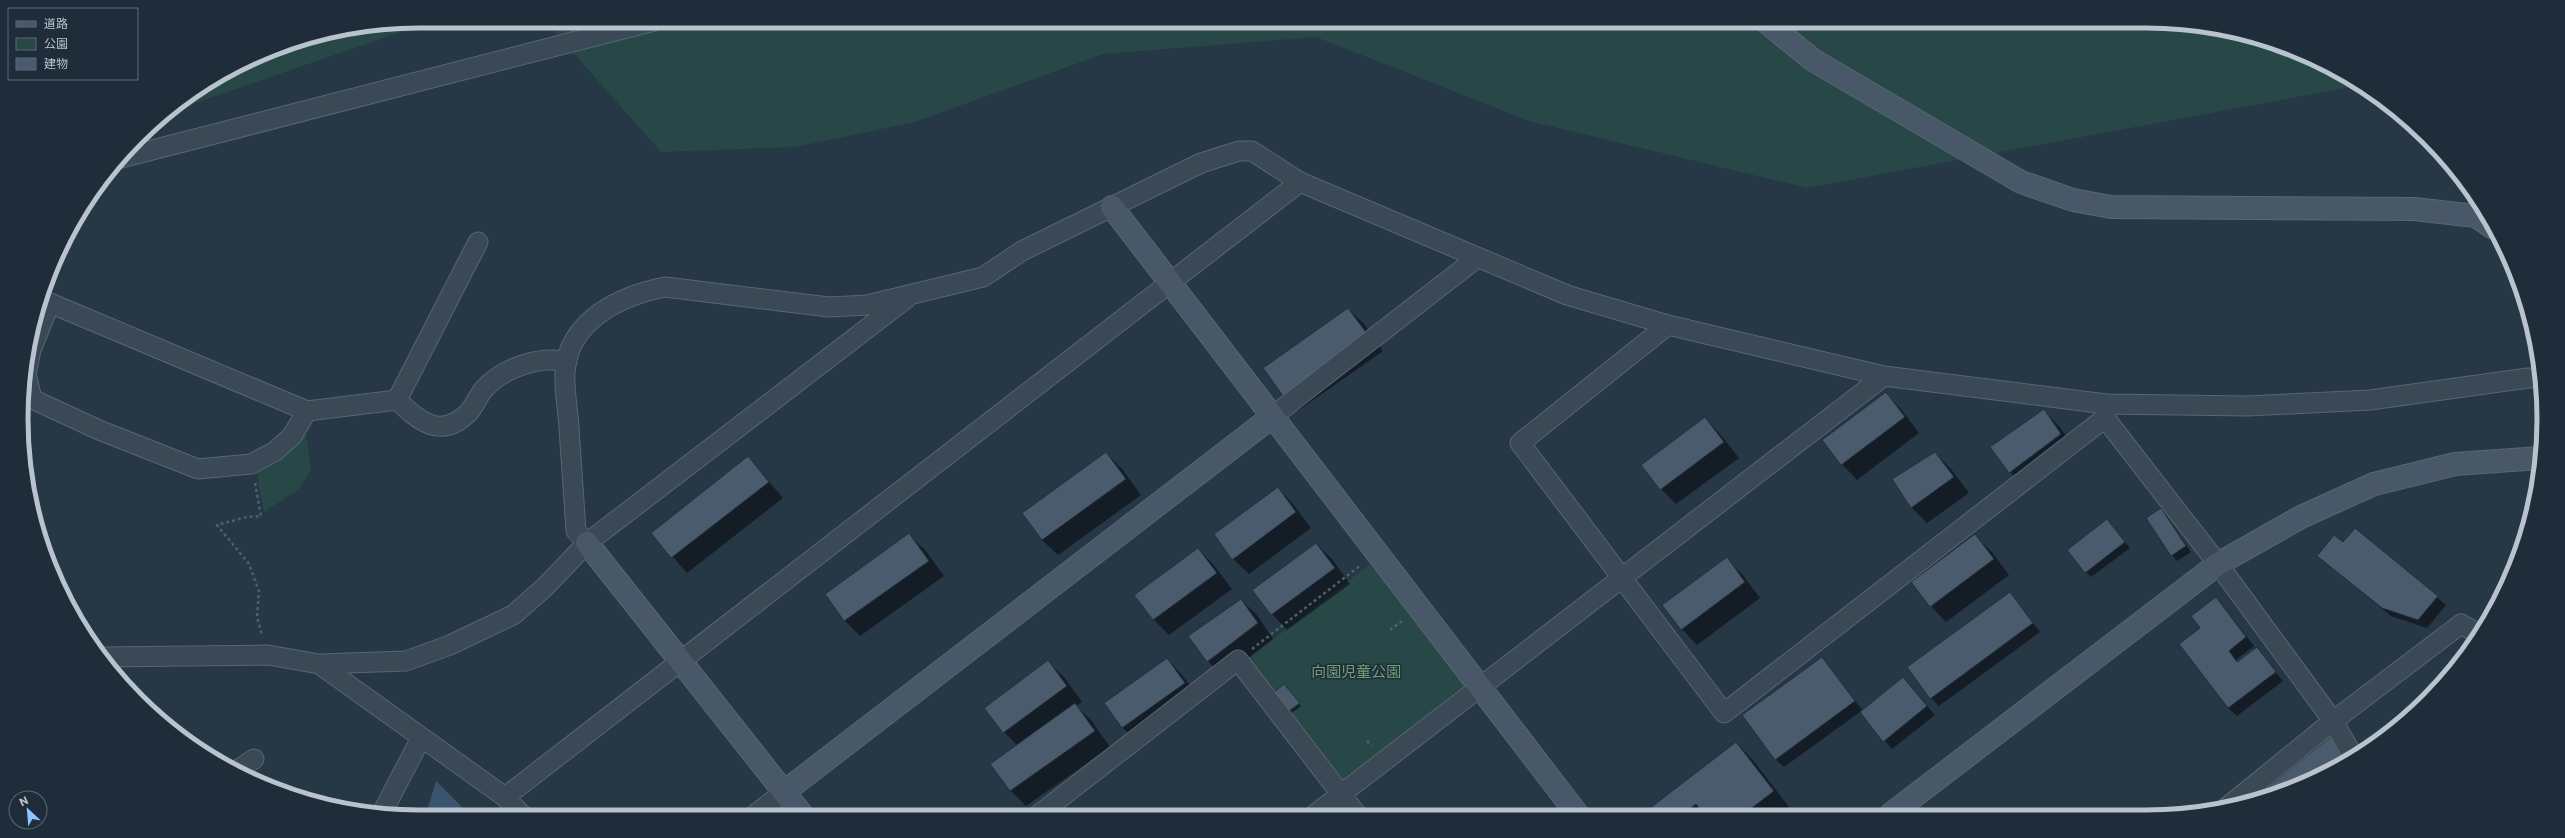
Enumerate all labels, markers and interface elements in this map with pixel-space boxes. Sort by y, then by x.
legend [8,8,138,80]
text: 道路 [44,16,68,30]
text: 公園 [44,36,68,50]
text: 建物 [44,56,68,70]
park label: 向園児童公園 [1311,662,1401,680]
north arrow [8,790,48,830]
text: N [17,793,30,808]

